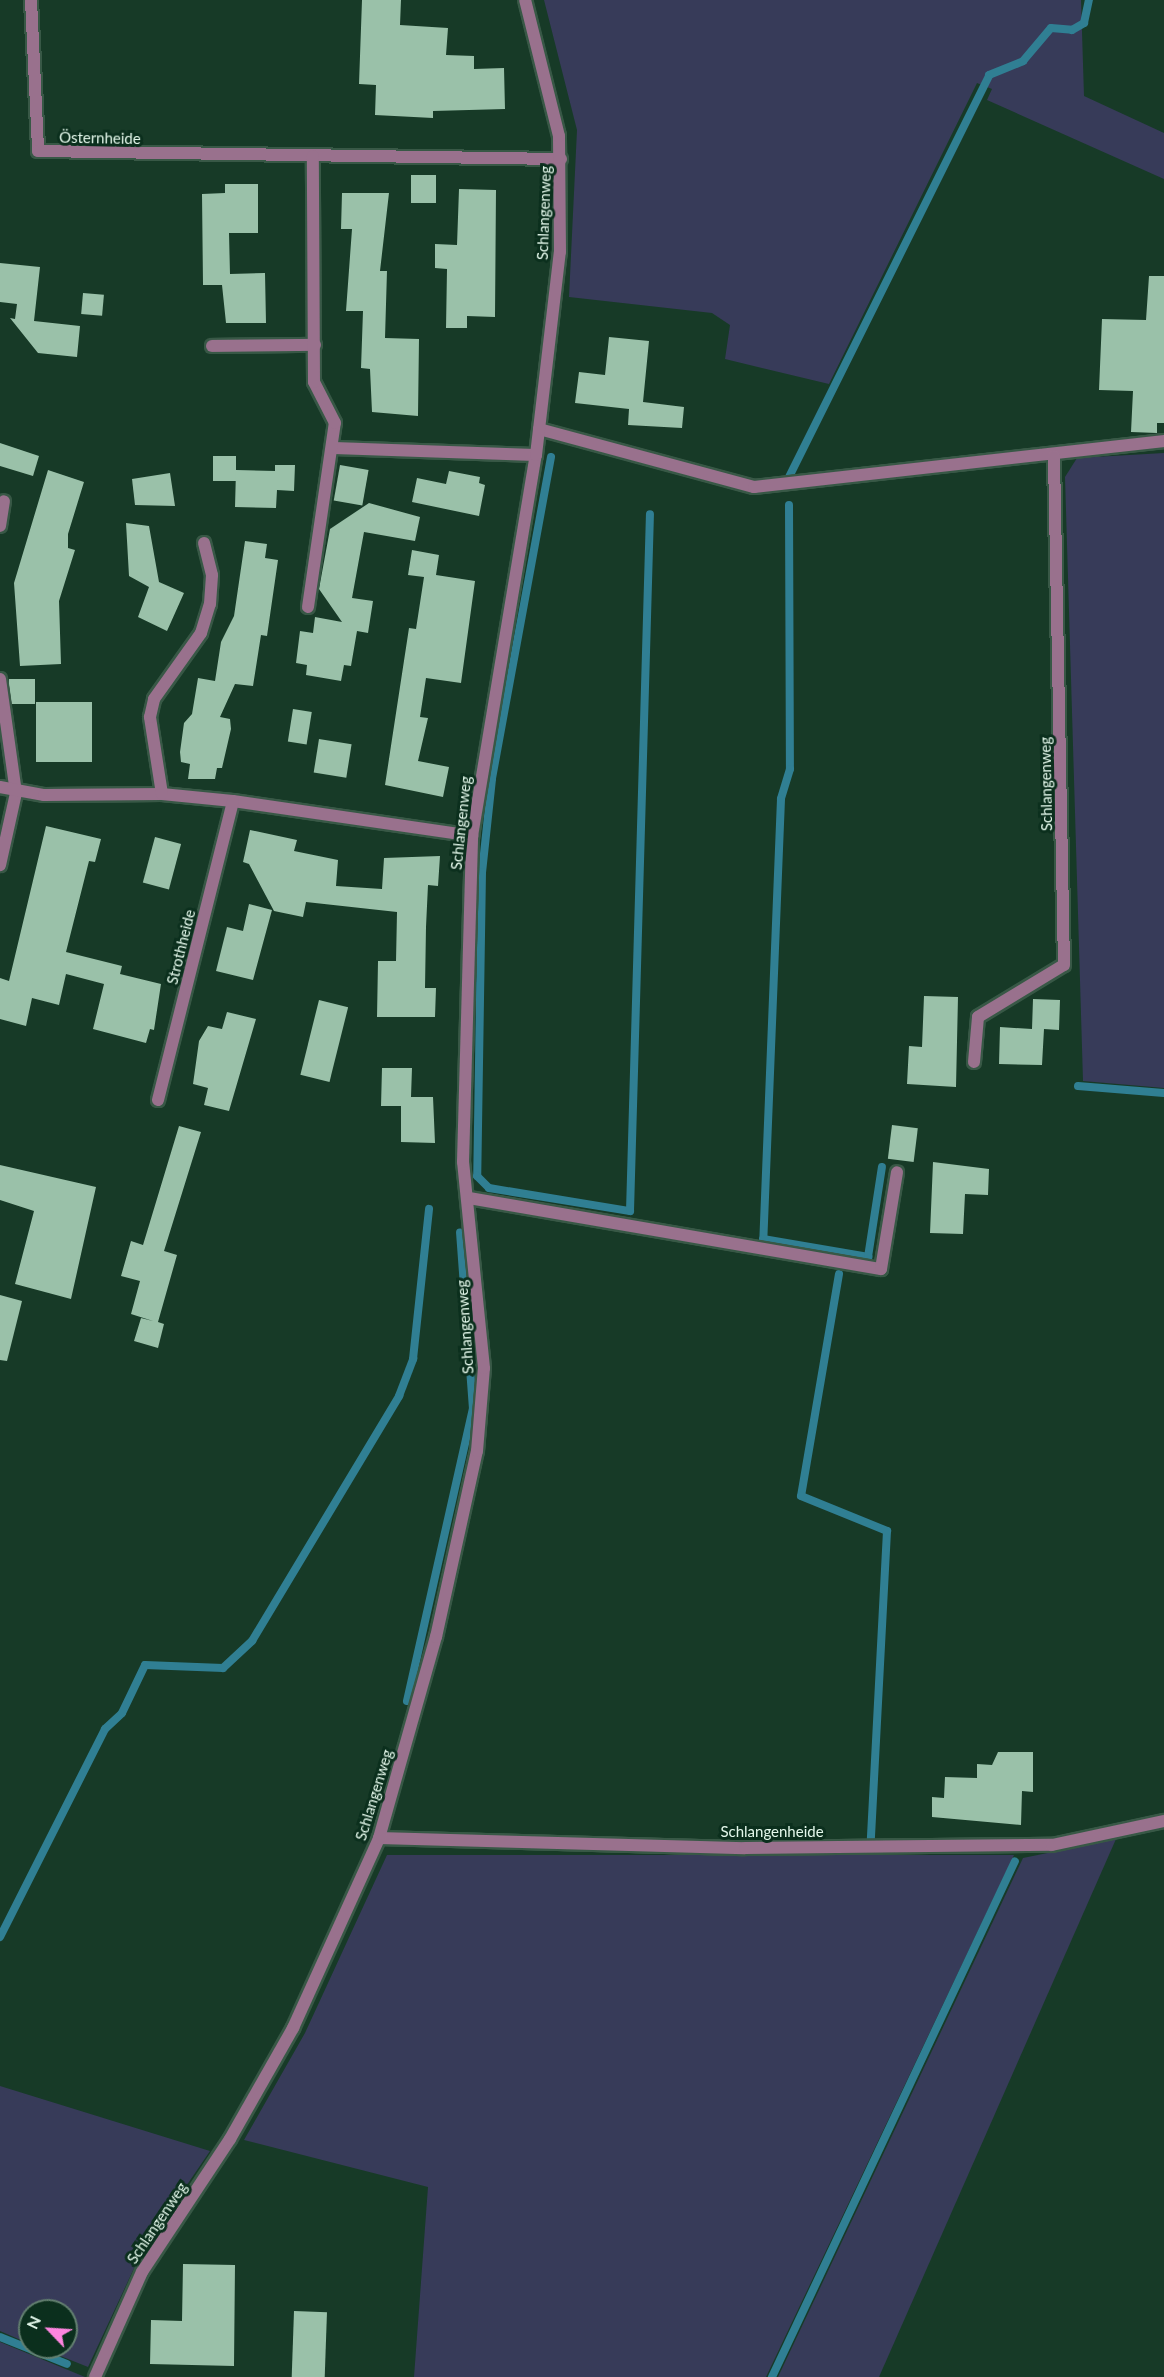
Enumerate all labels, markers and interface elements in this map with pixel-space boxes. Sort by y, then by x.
street label: Östernheide [59,128,141,148]
street label: Schlangenweg [533,166,555,260]
street label: Schlangenweg [1036,737,1056,831]
street label: Schlangenweg [447,775,475,871]
street label: Strothheide [163,908,199,986]
street label: Schlangenweg [453,1279,477,1375]
street label: Schlangenweg [352,1747,396,1843]
street label: Schlangenheide [720,1823,824,1841]
street label: Schlangenweg [123,2179,191,2267]
north arrow [18,2299,78,2359]
text: N [22,2312,44,2332]

